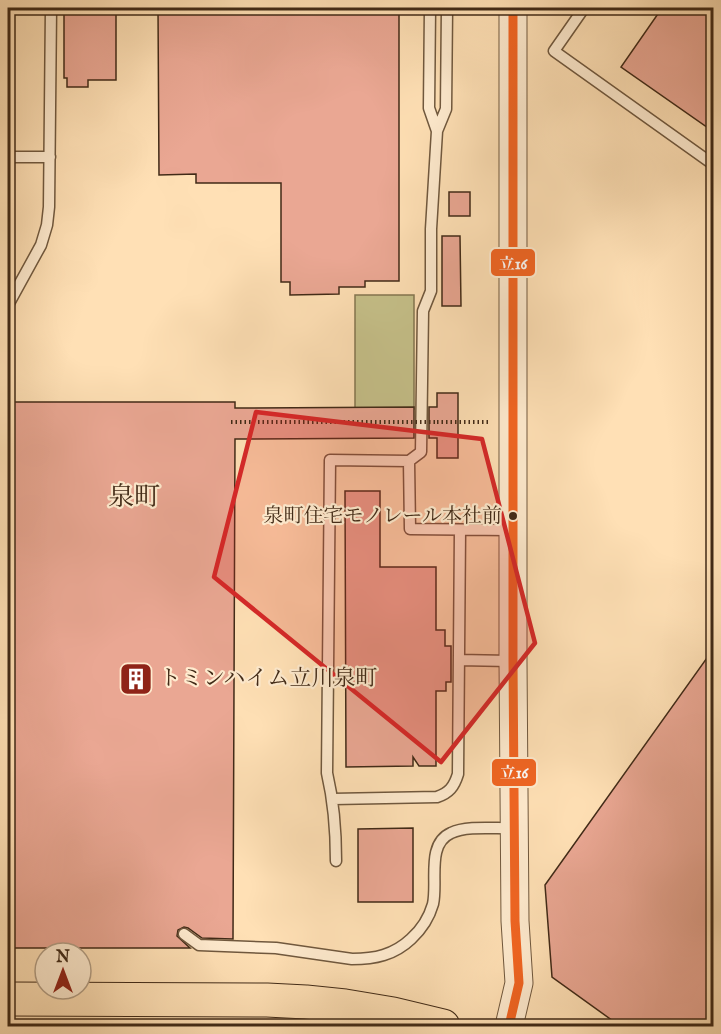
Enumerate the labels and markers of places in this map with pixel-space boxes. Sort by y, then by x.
place label: 泉町住宅モノレール本社前 [263,504,502,529]
marker: 泉町住宅モノレール本社前 [507,510,519,522]
building icon: トミンハイム立川泉町 [118,661,154,697]
place label: トミンハイム立川泉町 [159,665,377,693]

